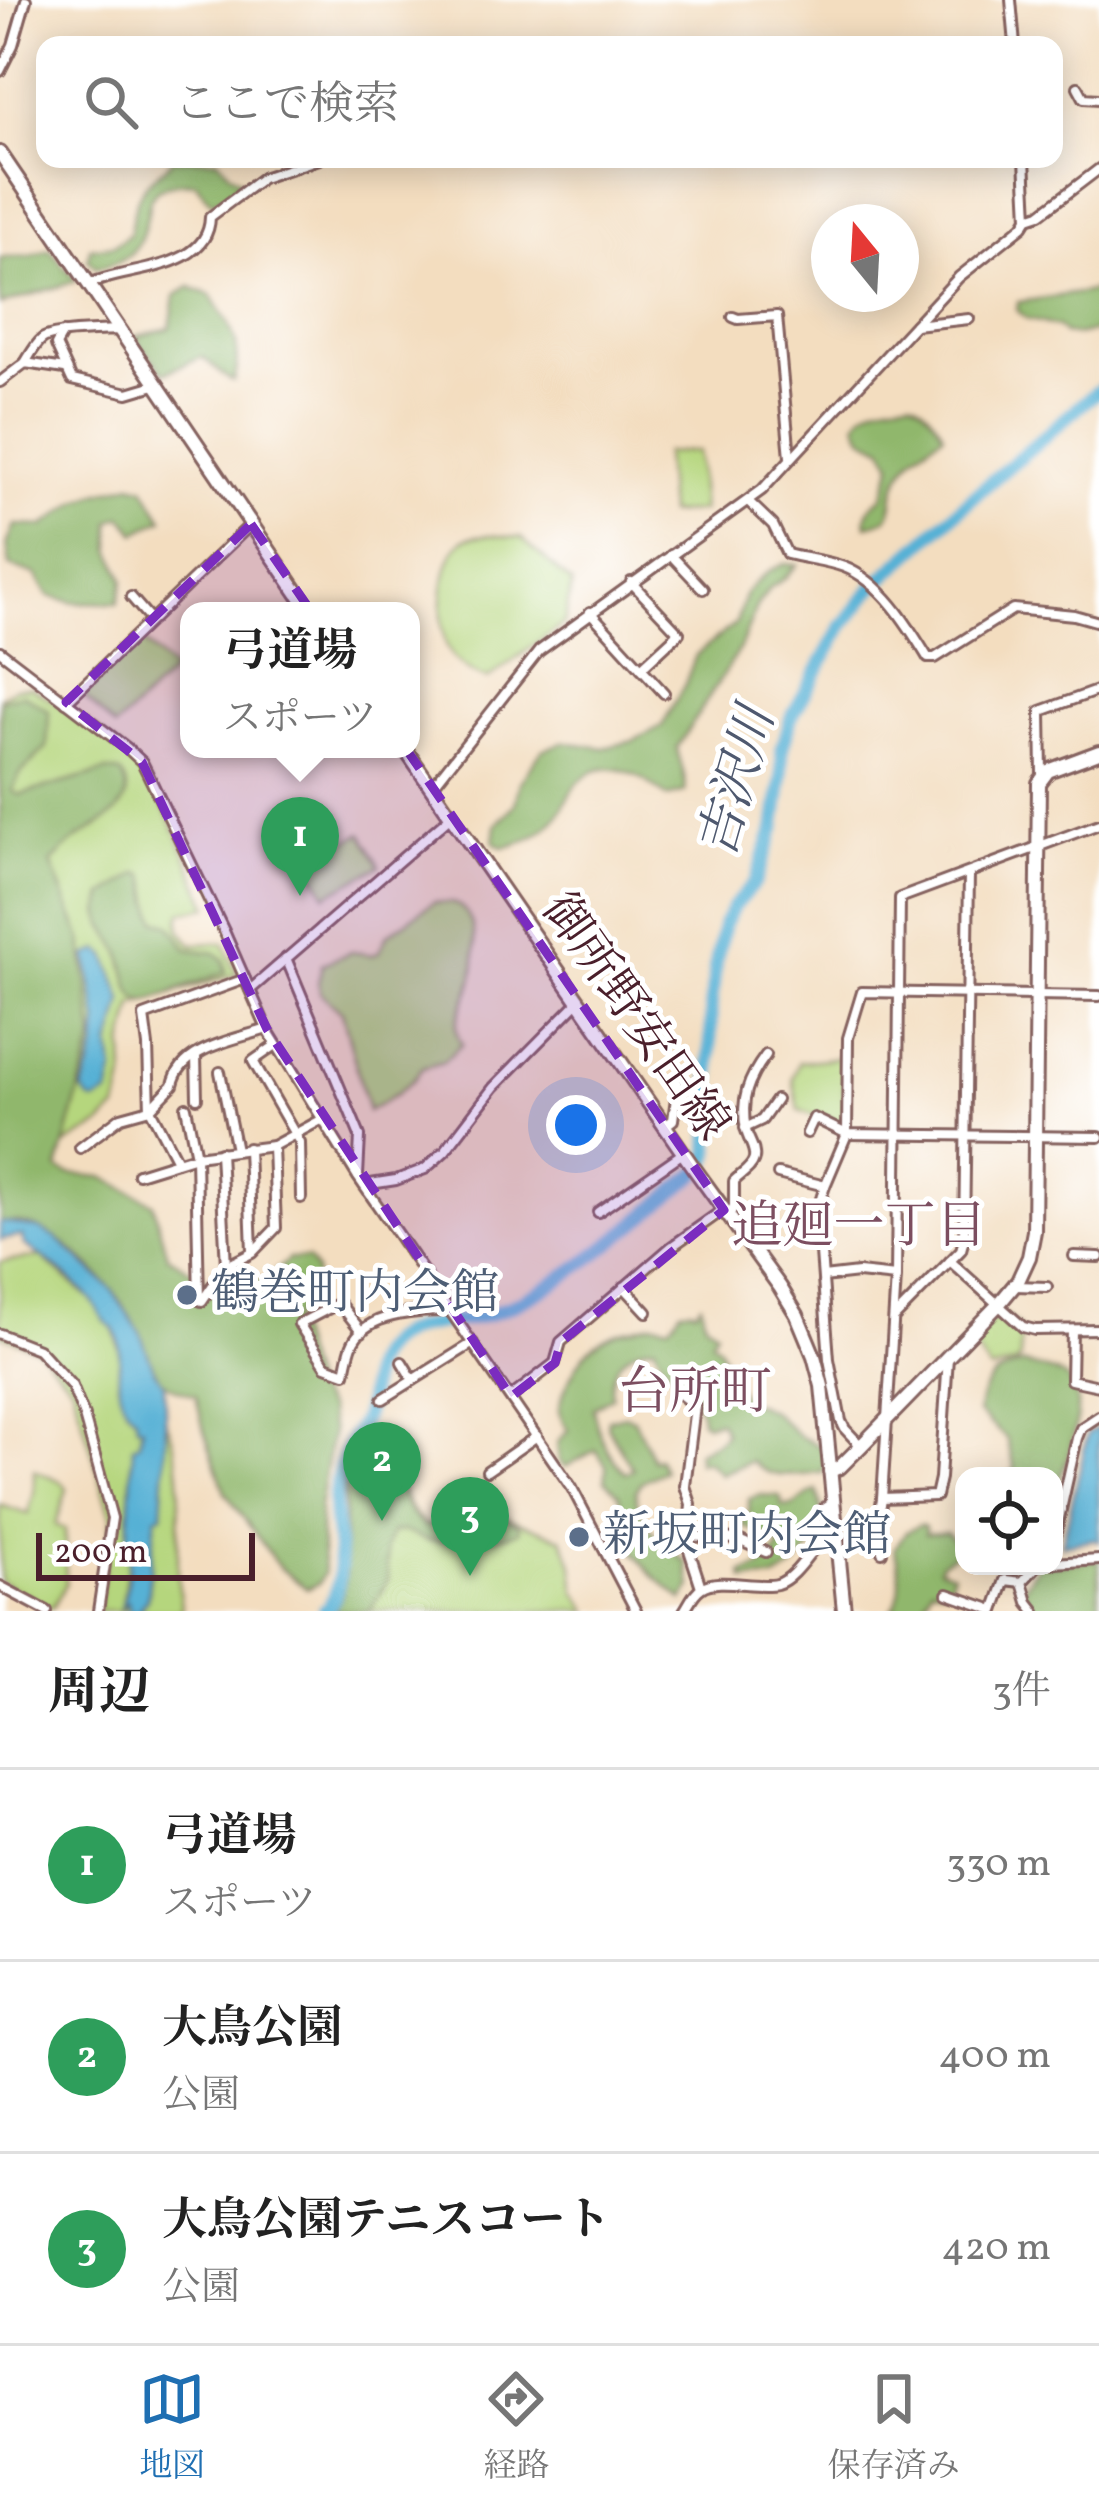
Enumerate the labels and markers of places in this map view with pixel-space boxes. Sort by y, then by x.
pin: 1 [261,797,339,896]
place label: 鶴巻町内会館 [211,1262,499,1329]
marker: 鶴巻町内会館 [174,1282,200,1308]
pin: 2 [343,1422,421,1521]
pin: 3 [431,1477,509,1576]
place label: 新坂町内会館 [603,1504,891,1571]
marker: 新坂町内会館 [566,1524,592,1550]

